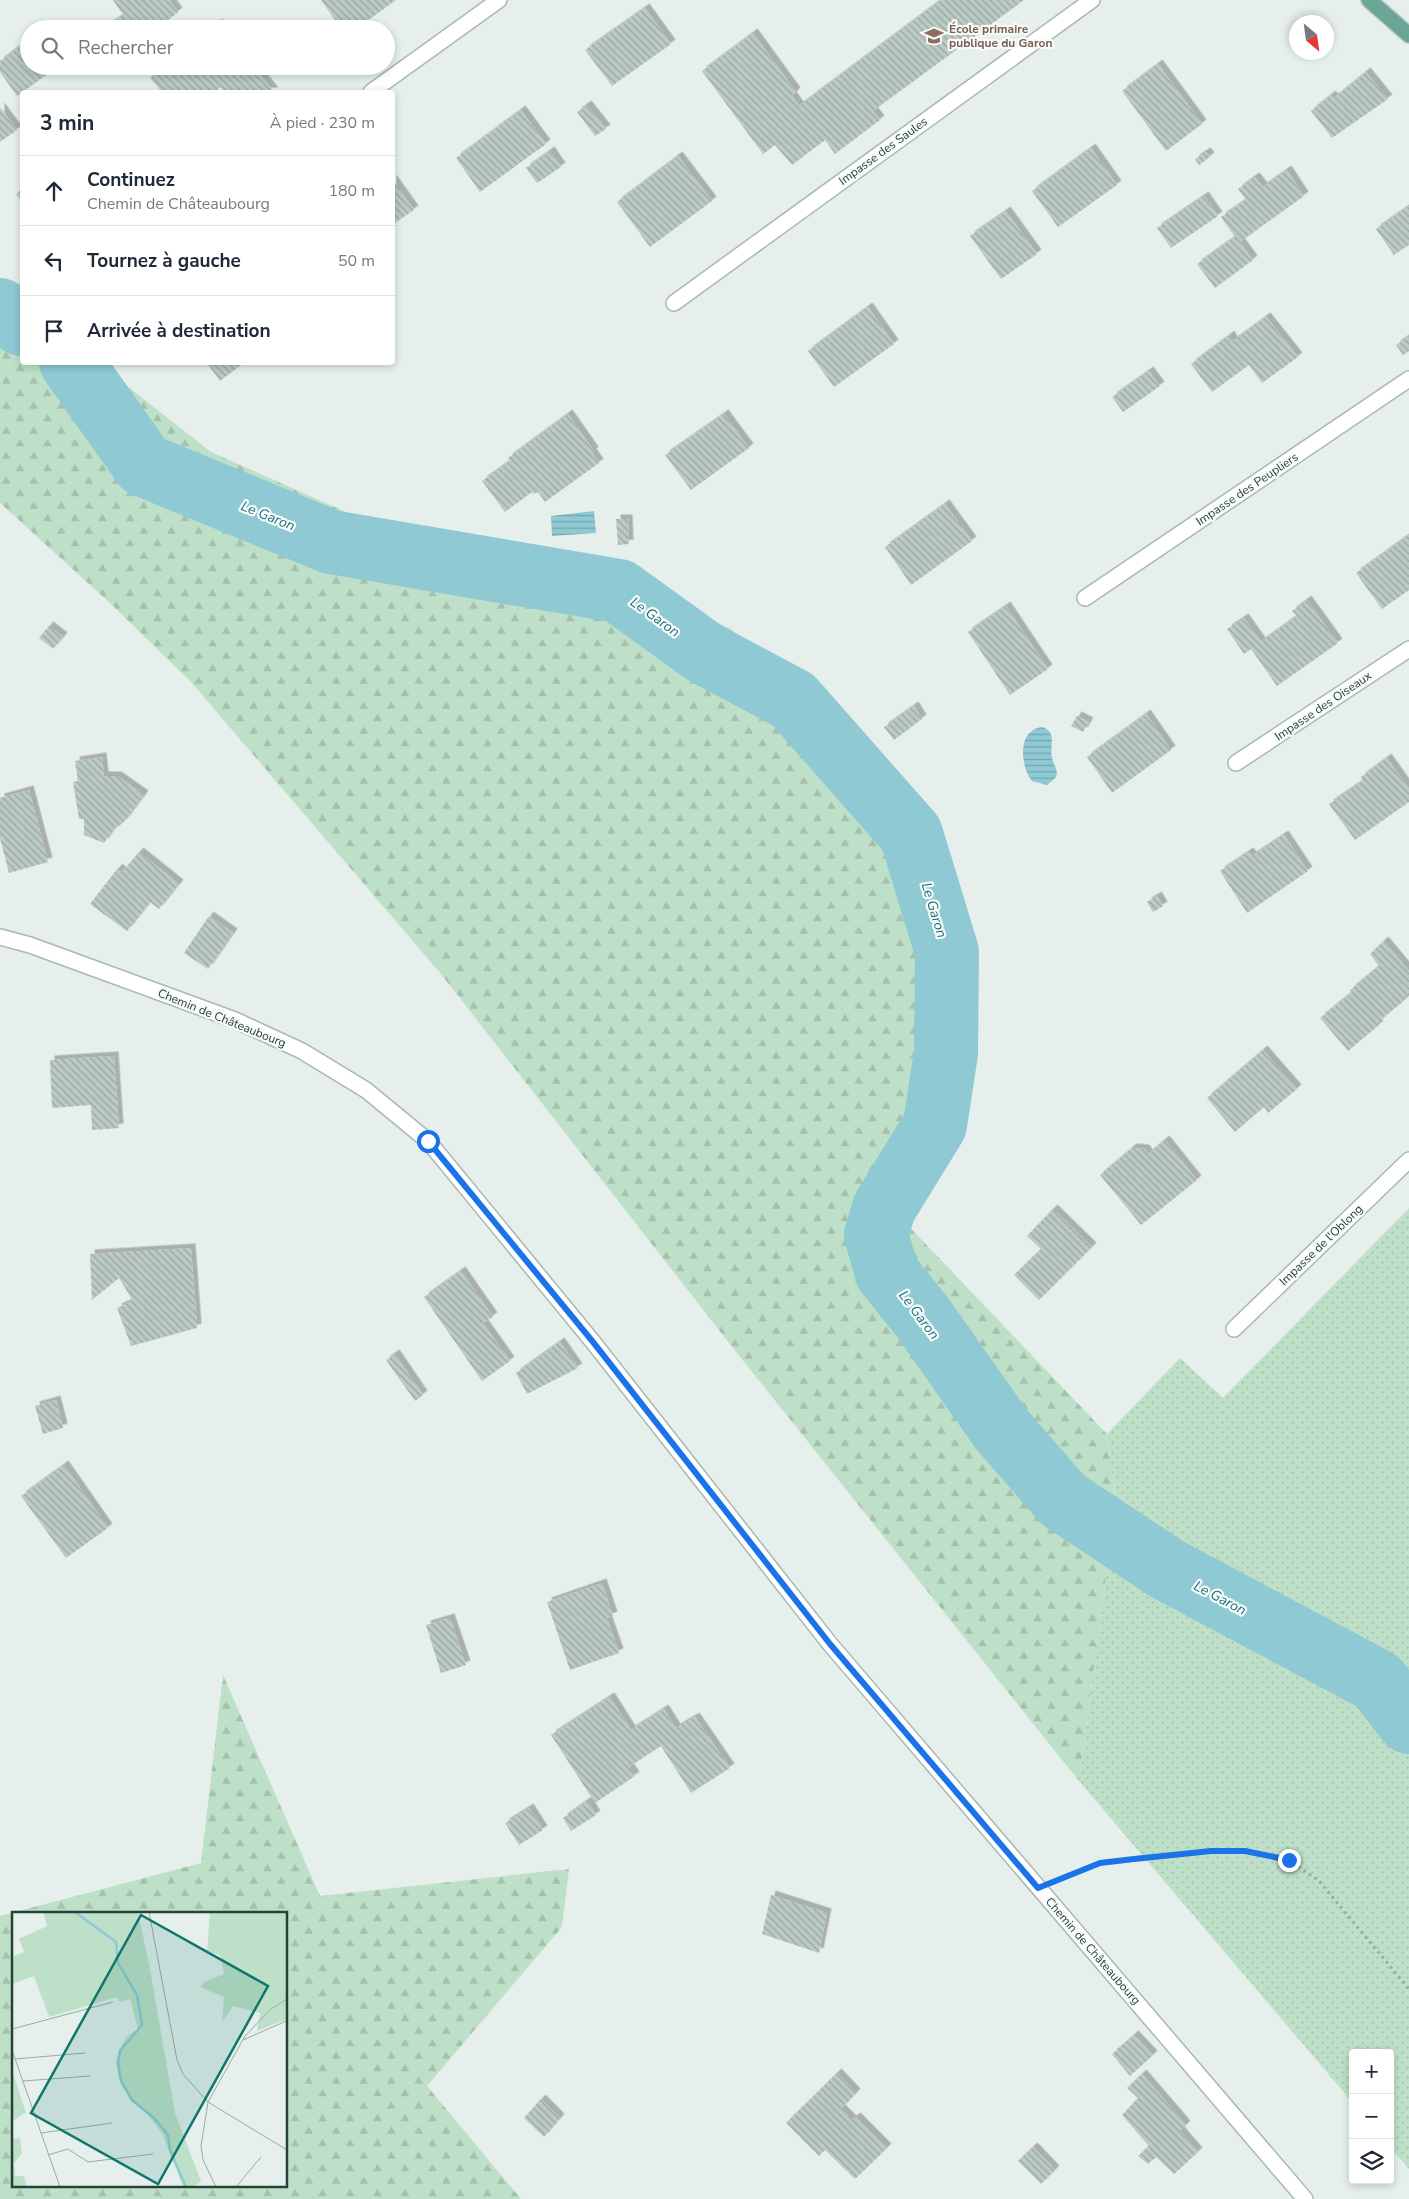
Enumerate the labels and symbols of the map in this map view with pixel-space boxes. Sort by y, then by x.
north arrow [1289,15,1334,60]
place label: École primaire publique du Garon [949,21,1052,51]
school or university icon: École primaire publique du Garon [923,25,945,47]
street label: Impasse des Saules [835,113,931,189]
street label: Impasse des Peupliers [1193,449,1301,529]
water label: Le Garon [238,497,298,535]
water label: Le Garon [626,593,684,641]
street label: Impasse des Oiseaux [1271,667,1375,744]
water label: Le Garon [917,880,951,940]
street label: Chemin de Châteaubourg [155,985,289,1051]
route start [417,1130,440,1153]
street label: Impasse de l'Oblong [1276,1201,1366,1289]
water label: Le Garon [894,1287,944,1343]
water label: Le Garon [1190,1576,1250,1620]
route end [1278,1849,1301,1872]
street label: Chemin de Châteaubourg [1042,1894,1144,2008]
inset map [12,1912,288,2186]

